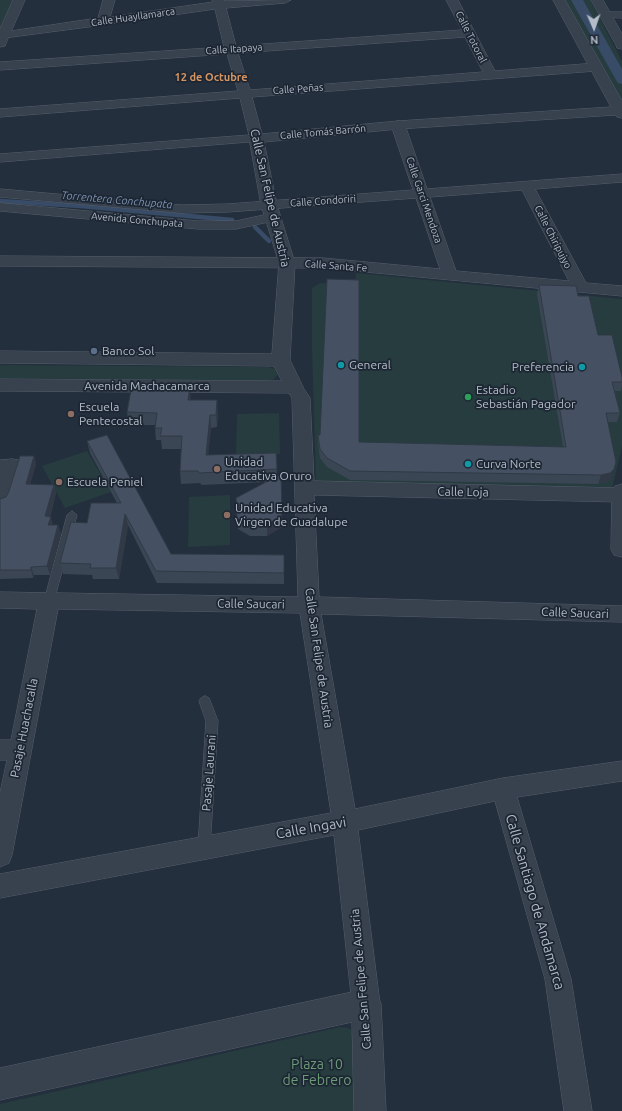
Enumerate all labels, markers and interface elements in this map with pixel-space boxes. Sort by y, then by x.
street label: Calle Huayllamarca [90,5,176,29]
north arrow [574,8,614,48]
street label: Calle Totoral [453,9,489,65]
text: N [590,34,599,46]
street label: Calle Itapaya [205,41,263,57]
district label: 12 de Octubre [174,70,248,84]
street label: Calle Peñas [272,81,324,97]
street label: Calle Tomás Barrón [280,122,366,142]
street label: Calle San Felipe de Austria [247,128,293,268]
street label: Calle Garci Mendoza [404,155,444,245]
water label: Torrentera Conchupata [61,189,173,211]
street label: Calle Condoriri [290,193,356,209]
street label: Calle Chiripujyo [532,203,574,271]
street label: Avenida Conchupata [91,210,183,230]
street label: Calle Santa Fe [304,258,368,274]
place label: Banco Sol [102,344,154,358]
marker: Banco Sol [89,346,99,356]
place label: General [349,358,391,372]
marker: General [336,360,346,370]
place label: Preferencia [512,360,574,374]
marker: Preferencia [577,362,587,372]
street label: Avenida Machacamarca [84,379,210,393]
place label: Estadio Sebastián Pagador [476,383,576,411]
marker: Estadio Sebastián Pagador [463,392,473,402]
place label: Escuela Pentecostal [79,400,143,428]
marker: Escuela Pentecostal [66,409,76,419]
place label: Unidad Educativa Oruro [225,455,312,483]
place label: Curva Norte [476,457,541,471]
marker: Curva Norte [463,459,473,469]
marker: Unidad Educativa Oruro [212,464,222,474]
place label: Escuela Peniel [67,475,143,489]
marker: Escuela Peniel [54,477,64,487]
street label: Calle Loja [437,484,489,500]
place label: Unidad Educativa Virgen de Guadalupe [235,501,348,529]
marker: Unidad Educativa Virgen de Guadalupe [222,510,232,520]
street label: Calle San Felipe de Austria [302,587,336,729]
street label: Calle Saucari [217,596,285,612]
street label: Calle Saucari [541,605,609,621]
street label: Pasaje Huachacalla [7,677,41,779]
street label: Pasaje Laurani [199,734,219,812]
street label: Calle Santiago de Andamarca [502,812,568,992]
street label: Calle Ingavi [275,814,347,842]
street label: Calle San Felipe de Austria [348,908,374,1050]
park label: Plaza 10 de Febrero [283,1056,351,1088]

